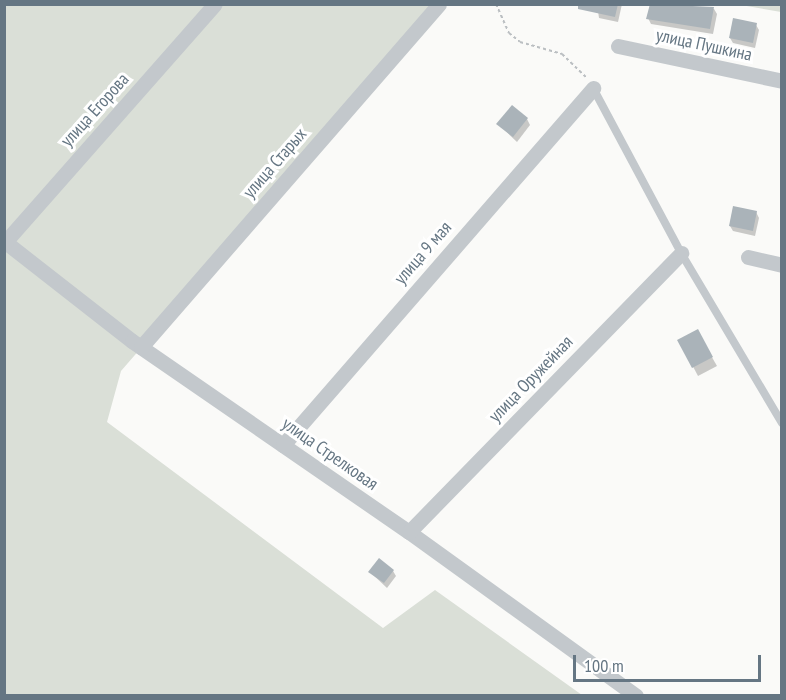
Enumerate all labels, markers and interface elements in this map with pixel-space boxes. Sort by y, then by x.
street label: улица Пушкина [654,24,754,66]
street label: улица Егорова [56,69,134,151]
street label: улица Старых [239,123,311,203]
street label: улица 9 мая [390,217,456,289]
street label: улица Оружейная [484,331,578,427]
street label: улица Стрелковая [278,413,382,495]
scale bar [576,643,764,681]
text: 100 m [584,654,624,677]

